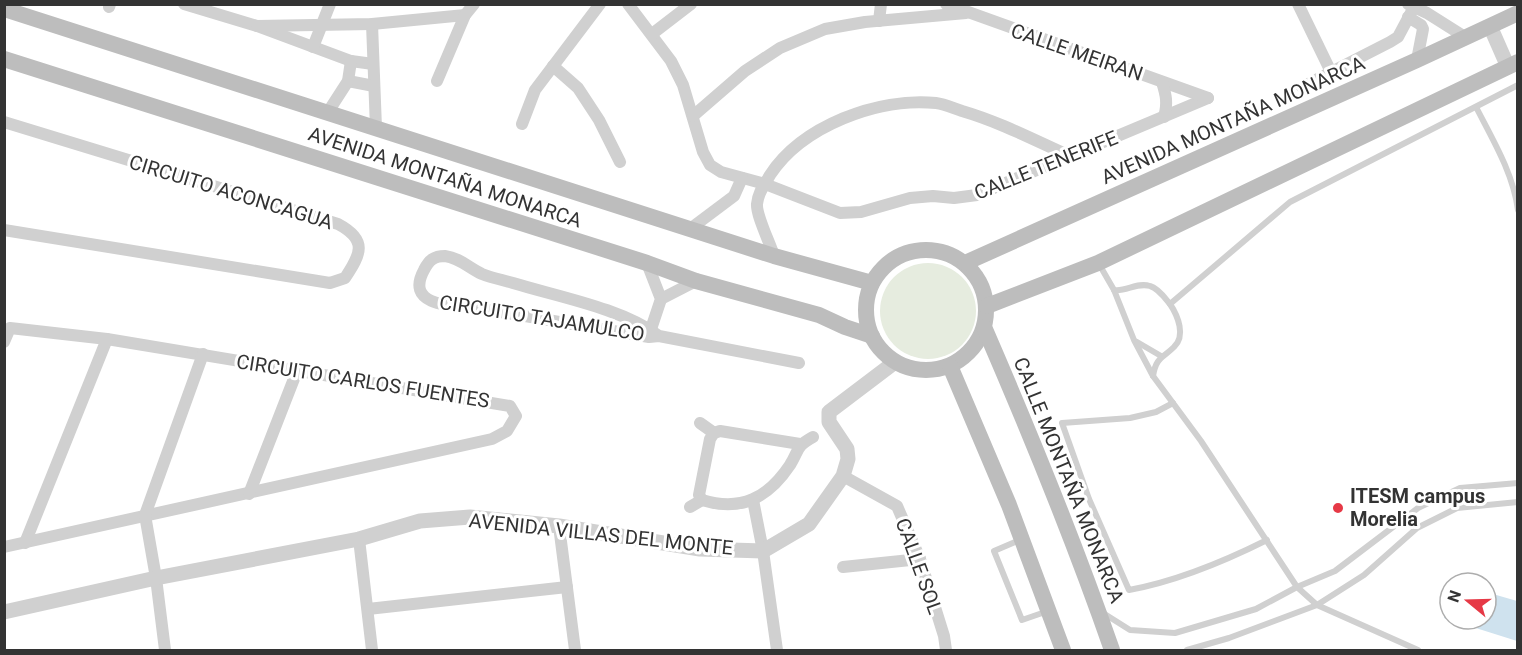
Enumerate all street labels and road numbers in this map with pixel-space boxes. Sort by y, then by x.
street label: CALLE MEIRAN [1008,18,1146,86]
street label: AVENIDA MONTAÑA MONARCA [1098,51,1368,189]
street label: AVENIDA MONTAÑA MONARCA [305,121,585,233]
street label: CALLE TENERIFE [971,125,1121,205]
street label: CIRCUITO ACONCAGUA [126,150,336,234]
street label: CIRCUITO TAJAMULCO [438,290,646,346]
street label: CIRCUITO CARLOS FUENTES [235,349,491,413]
street label: CALLE MONTAÑA MONARCA [1009,354,1129,606]
street label: AVENIDA VILLAS DEL MONTE [468,508,734,560]
street label: CALLE SOL [891,515,948,617]

